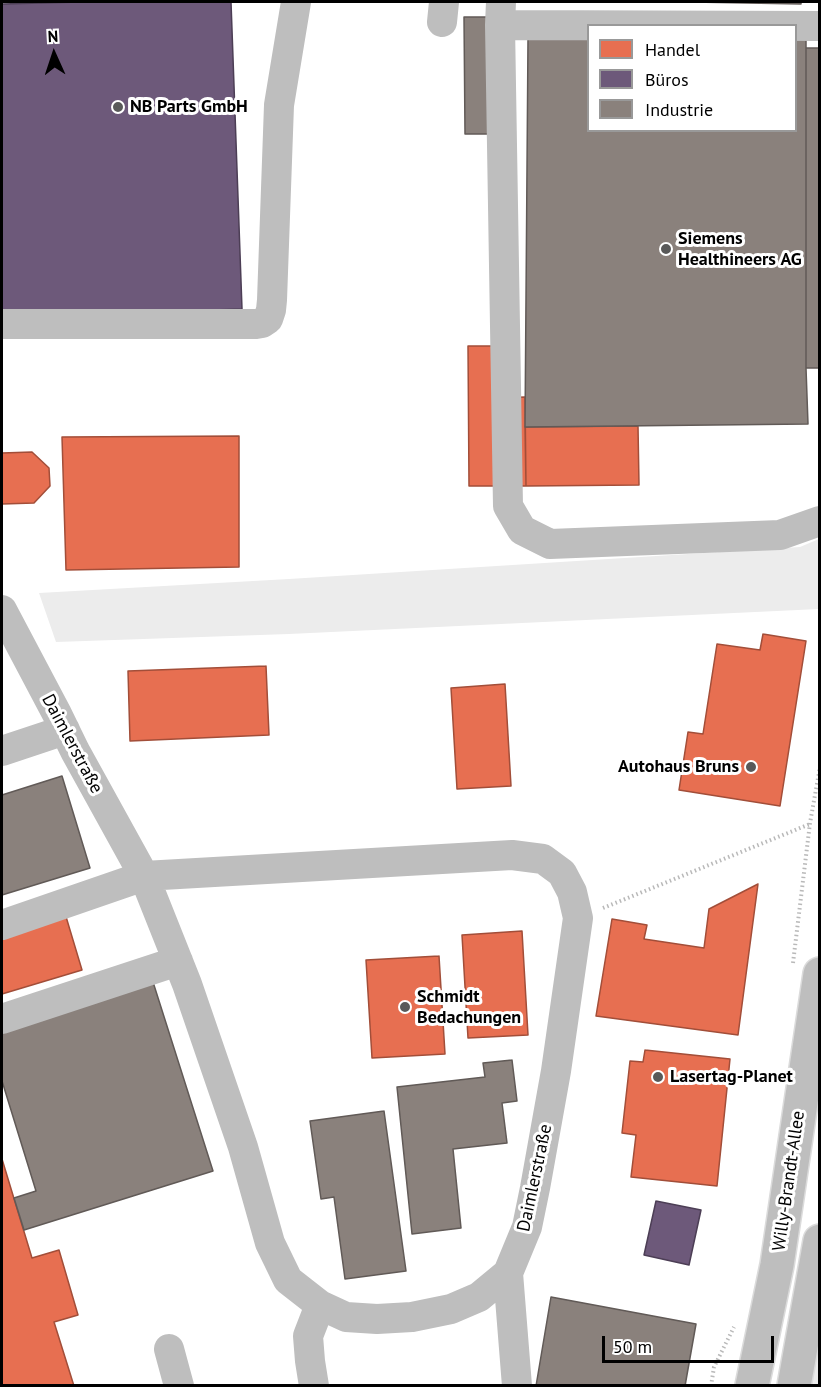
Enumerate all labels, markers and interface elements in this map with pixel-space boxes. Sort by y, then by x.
north arrow [24,24,84,84]
legend [587,24,797,132]
text: N [47,26,59,46]
text: Handel [645,38,700,61]
text: Büros [645,68,689,91]
place label: NB Parts GmbH [130,96,248,118]
text: Industrie [645,98,713,121]
marker: NB Parts GmbH [111,100,125,114]
place label: Siemens Healthineers AG [678,228,802,270]
marker: Siemens Healthineers AG [659,242,673,256]
street label: Daimlerstraße [37,691,107,797]
place label: Autohaus Bruns [618,756,739,778]
marker: Autohaus Bruns [744,760,758,774]
place label: Schmidt Bedachungen [417,986,521,1028]
marker: Schmidt Bedachungen [398,1000,412,1014]
place label: Lasertag-Planet [670,1066,793,1088]
marker: Lasertag-Planet [651,1070,665,1084]
street label: Willy-Brandt-Allee [768,1110,810,1252]
street label: Daimlerstraße [513,1122,557,1234]
scale bar [605,1324,778,1362]
text: 50 m [613,1335,652,1358]

